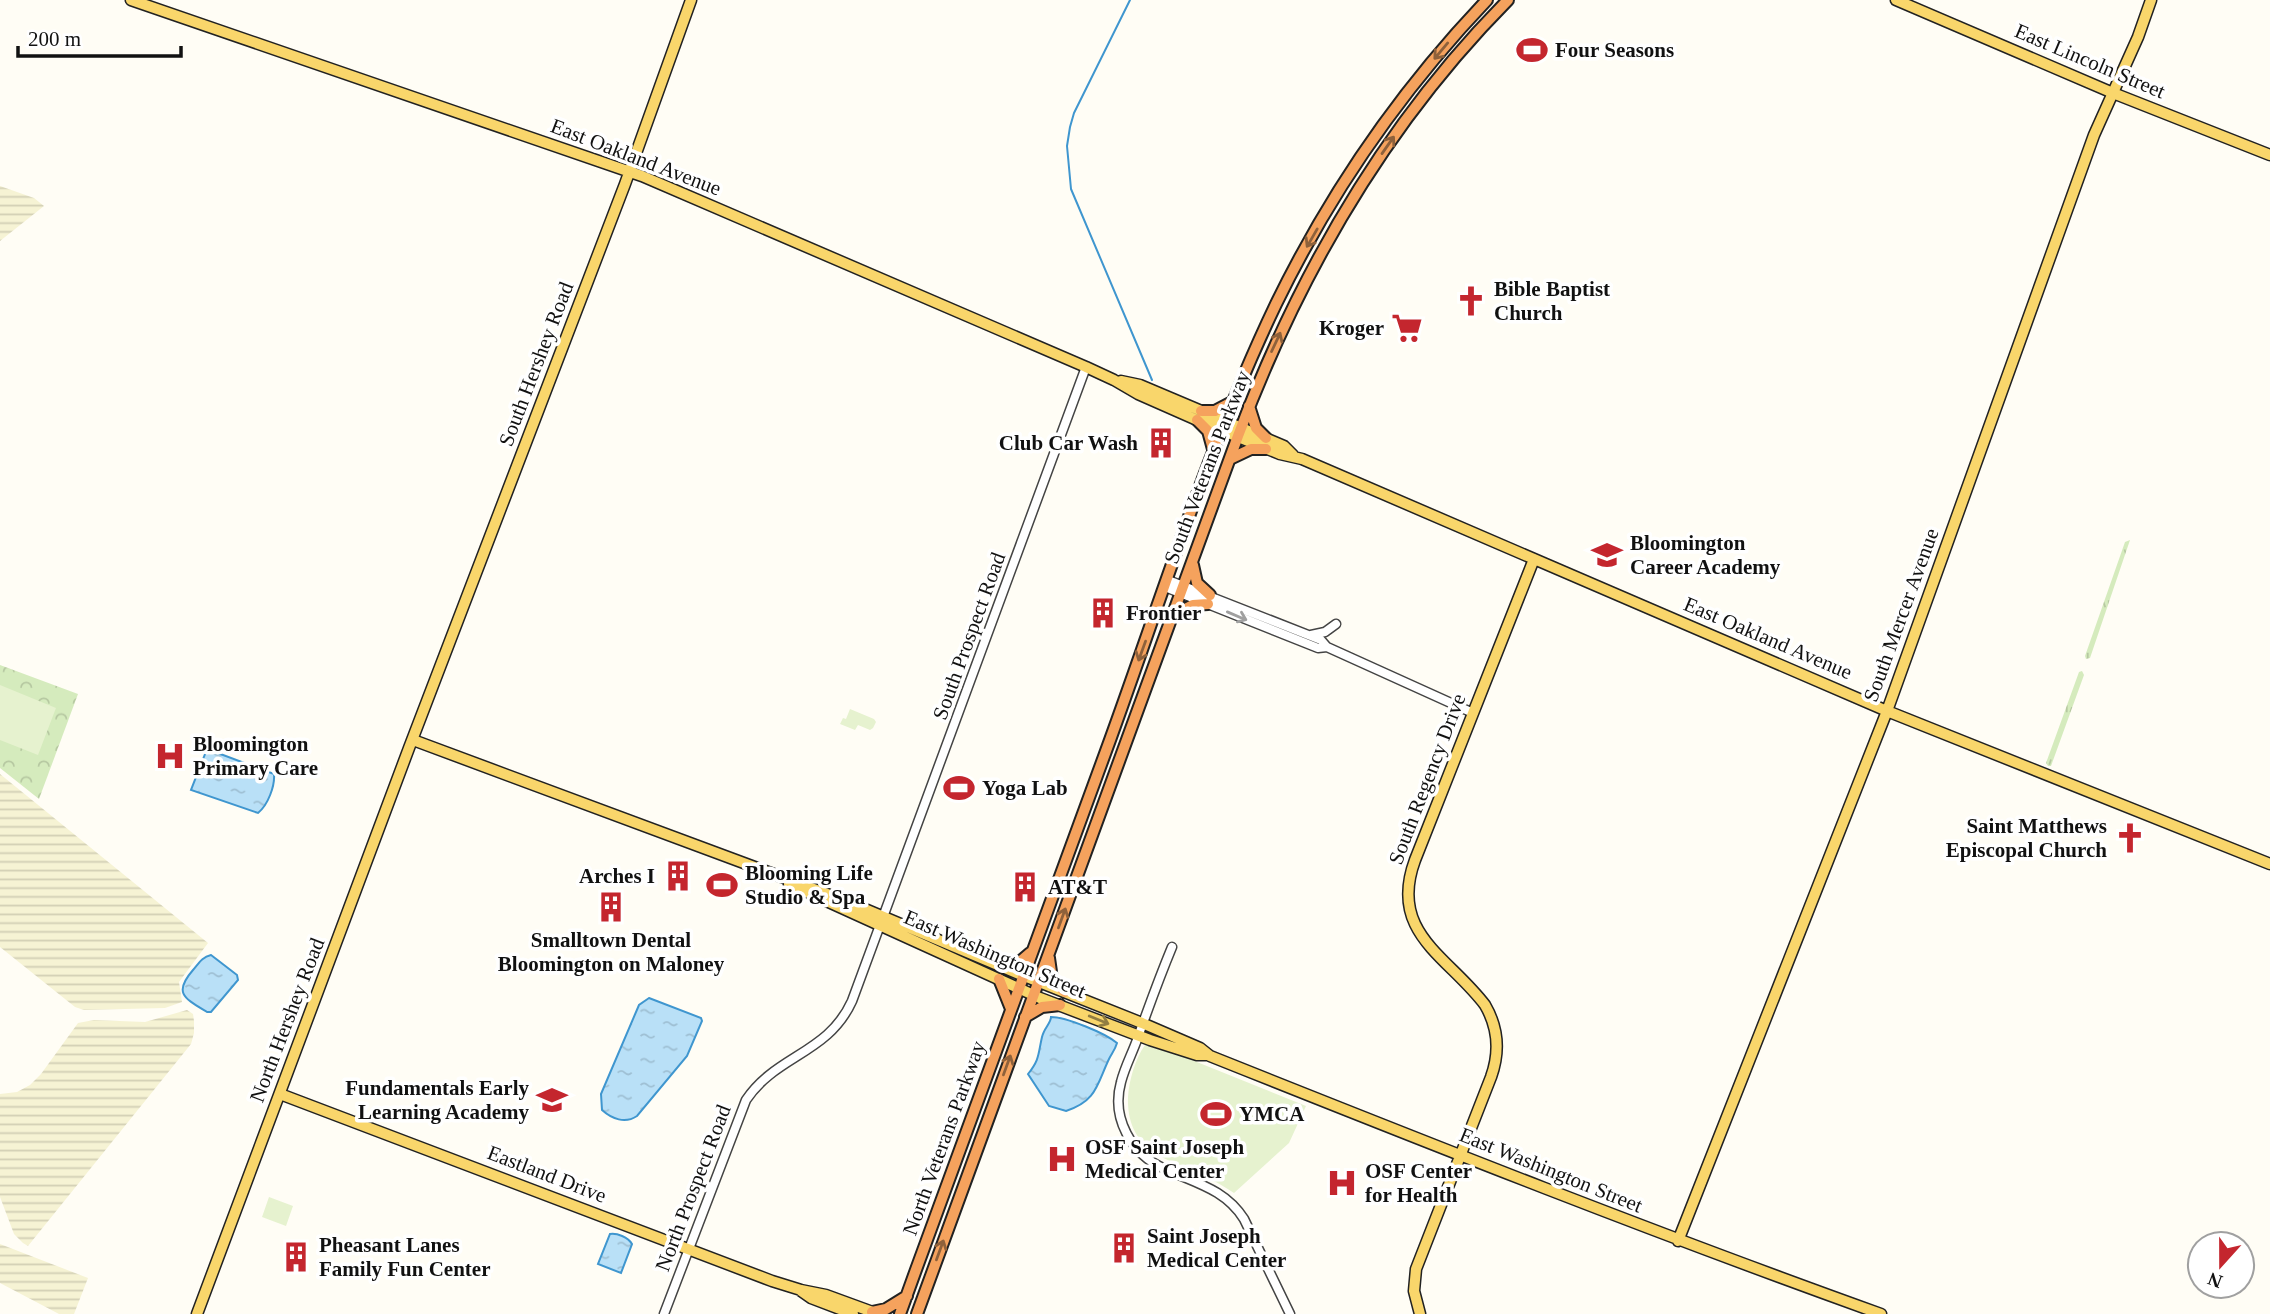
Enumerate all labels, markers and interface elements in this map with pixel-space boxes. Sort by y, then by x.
scale bar [18,14,180,58]
street label: East Lincoln Street [2011,19,2169,104]
text: 200 m [28,27,81,51]
sports icon: Four Seasons [1515,33,1549,67]
place label: Four Seasons [1555,38,1674,62]
one-way arrow [1433,42,1449,60]
street label: East Oakland Avenue [547,113,725,201]
one-way arrow [1381,136,1395,155]
one-way arrow [1305,227,1319,247]
place label: Bible Baptist Church [1494,277,1610,325]
street label: South Hershey Road [494,278,579,449]
church icon: Bible Baptist Church [1454,284,1488,318]
supermarket icon: Kroger [1390,311,1424,345]
place label: Kroger [1319,316,1384,340]
one-way arrow [1270,332,1283,353]
street label: South Veterans Parkway [1159,367,1255,567]
building icon: Club Car Wash [1144,426,1178,460]
place label: Club Car Wash [999,431,1138,455]
street label: South Mercer Avenue [1858,525,1944,705]
place label: Bloomington Career Academy [1630,531,1781,579]
school or university icon: Bloomington Career Academy [1590,538,1624,572]
street label: South Prospect Road [928,549,1011,723]
street label: East Oakland Avenue [1680,592,1856,684]
building icon: Frontier [1086,596,1120,630]
place label: Frontier [1126,601,1201,625]
one-way arrow [1226,611,1247,624]
one-way arrow [1135,640,1147,662]
street label: South Regency Drive [1383,690,1471,868]
place label: Bloomington Primary Care [193,732,318,780]
hospital icon: Bloomington Primary Care [153,739,187,773]
sports icon: Yoga Lab [942,771,976,805]
place label: Yoga Lab [982,776,1068,800]
place label: Saint Matthews Episcopal Church [1946,814,2107,862]
church icon: Saint Matthews Episcopal Church [2113,821,2147,855]
building icon: Arches I [661,859,695,893]
place label: Blooming Life Studio & Spa [745,861,873,909]
place label: Arches I [579,864,655,888]
sports icon: Blooming Life Studio & Spa [705,868,739,902]
building icon: AT&T [1008,870,1042,904]
place label: AT&T [1048,875,1107,899]
building icon: Smalltown Dental Bloomington on Maloney [594,890,628,924]
street label: East Washington Street [901,905,1090,1003]
one-way arrow [1056,907,1069,929]
place label: Smalltown Dental Bloomington on Maloney [498,928,725,976]
street label: North Hershey Road [245,934,330,1105]
one-way arrow [1088,1014,1110,1027]
street label: North Veterans Parkway [898,1037,990,1238]
one-way arrow [1002,1055,1015,1077]
place label: Fundamentals Early Learning Academy [345,1076,529,1124]
school or university icon: Fundamentals Early Learning Academy [535,1083,569,1117]
sports icon: YMCA [1199,1097,1233,1131]
street label: North Prospect Road [650,1101,736,1275]
place label: YMCA [1239,1102,1305,1126]
street label: East Washington Street [1456,1122,1646,1218]
place label: OSF Saint Joseph Medical Center [1085,1135,1244,1183]
street label: Eastland Drive [484,1140,610,1208]
hospital icon: OSF Saint Joseph Medical Center [1045,1142,1079,1176]
place label: OSF Center for Health [1365,1159,1472,1207]
hospital icon: OSF Center for Health [1325,1166,1359,1200]
place label: Saint Joseph Medical Center [1147,1224,1286,1272]
north arrow [2186,1230,2256,1300]
building icon: Saint Joseph Medical Center [1107,1231,1141,1265]
place label: Pheasant Lanes Family Fun Center [319,1233,490,1281]
one-way arrow [935,1239,947,1261]
building icon: Pheasant Lanes Family Fun Center [279,1240,313,1274]
text: N [2205,1268,2225,1293]

